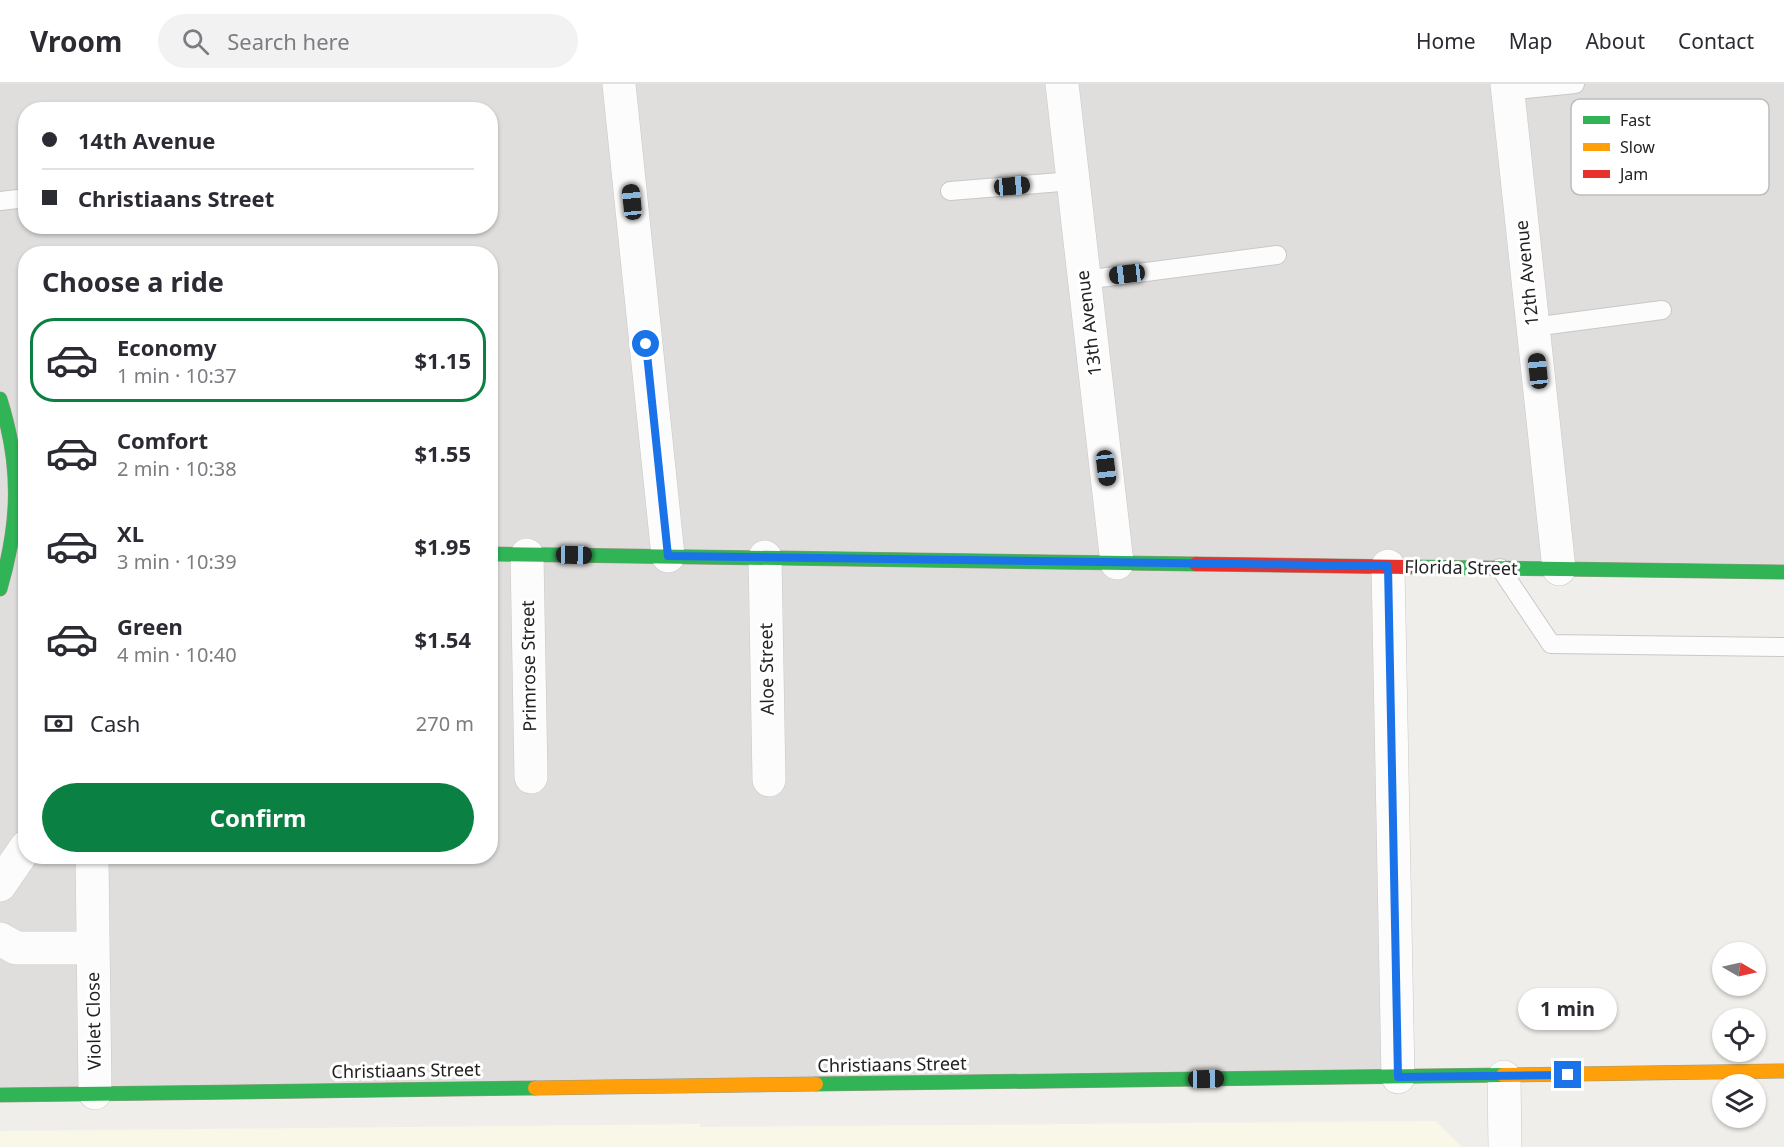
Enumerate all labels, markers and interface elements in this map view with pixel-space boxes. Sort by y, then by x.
search box [158,14,578,68]
text: Vroom [30,22,122,60]
icon: search [179,25,212,58]
text: Search here [227,26,350,56]
text: Home [1416,27,1476,55]
text: Map [1509,27,1552,55]
text: About [1585,27,1645,55]
text: Contact [1678,27,1754,55]
legend [1571,99,1769,195]
text: Fast [1620,109,1651,131]
text: 14th Avenue [78,125,215,155]
text: Slow [1620,136,1655,158]
text: Jam [1618,163,1648,185]
car [993,175,1031,197]
text: Christiaans Street [78,183,274,213]
car [621,183,643,221]
street label: 12th Avenue [1509,219,1543,327]
text: Choose a ride [42,263,224,300]
car [1108,263,1146,285]
street label: 13th Avenue [1070,269,1106,377]
route start [632,330,659,357]
text: Economy [117,332,216,362]
icon: car [45,333,99,387]
text: $1.15 [414,345,471,375]
car [1527,352,1549,390]
text: 1 min · 10:37 [117,362,237,389]
text: Comfort [117,425,208,455]
icon: car [45,426,99,480]
text: $1.55 [414,438,471,468]
car [1095,449,1117,487]
text: 2 min · 10:38 [117,455,237,482]
text: XL [117,518,144,548]
icon: car [45,519,99,573]
text: $1.95 [414,531,471,561]
car [556,546,592,564]
text: 3 min · 10:39 [117,548,237,575]
street label: Florida Street [1404,554,1518,580]
street label: Primrose Street [515,600,541,732]
text: Green [117,611,183,641]
icon: car [45,612,99,666]
street label: Aloe Street [753,622,779,715]
text: $1.54 [414,624,471,654]
text: 4 min · 10:40 [117,641,237,668]
icon: cash [42,707,75,740]
text: Cash [90,708,140,738]
text: 270 m [416,710,474,737]
button: Confirm [42,783,474,852]
north arrow [1712,942,1766,996]
map controls [1712,942,1766,1128]
street label: Violet Close [80,972,106,1070]
callout: 1 min [1518,988,1618,1030]
text: 1 min [1540,995,1595,1022]
button: locate [1712,1008,1766,1062]
street label: Christiaans Street [817,1051,967,1077]
street label: Christiaans Street [331,1057,481,1083]
route end [1554,1061,1581,1088]
car [1188,1070,1224,1088]
button: layers [1712,1074,1766,1128]

